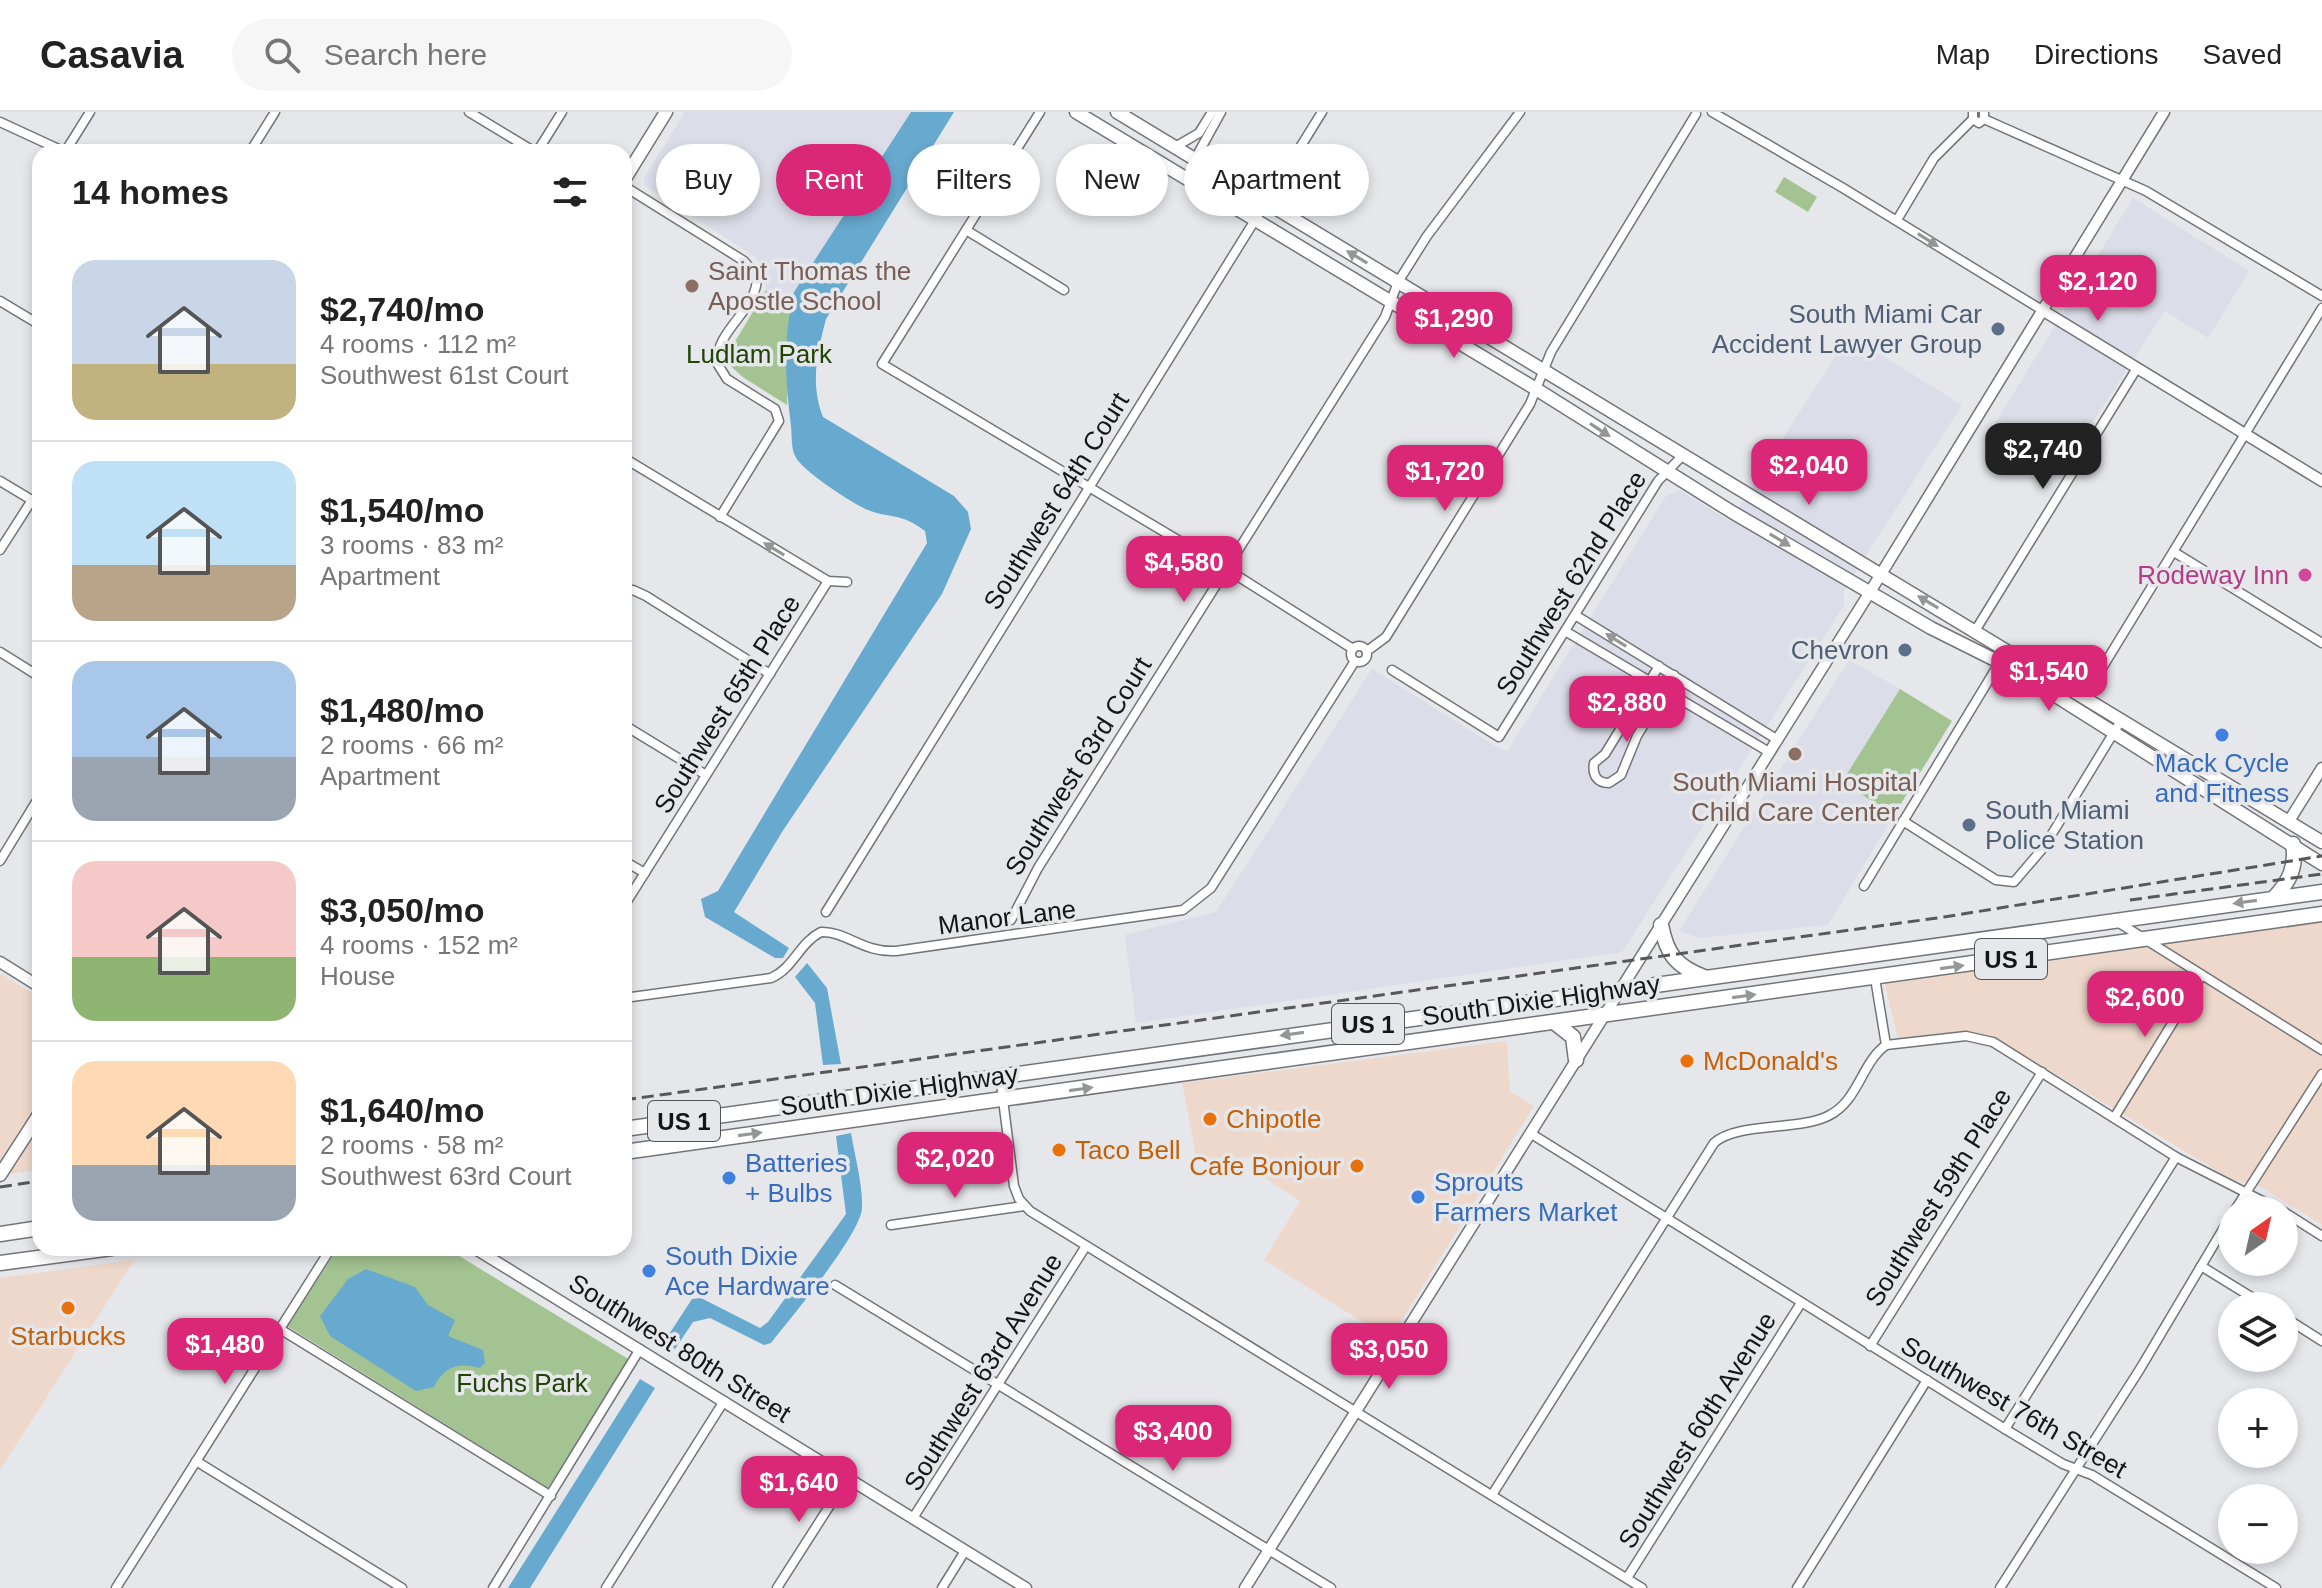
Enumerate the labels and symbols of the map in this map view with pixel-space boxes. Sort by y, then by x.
one-way arrow [1918,232,1939,247]
one-way arrow [1346,250,1368,264]
pin: $2,120 [2033,255,2163,323]
place label: Saint Thomas the Apostle School [708,256,911,316]
marker: Saint Thomas the Apostle School [683,277,701,295]
pin: $1,290 [1389,292,1519,360]
place label: South Miami Car Accident Lawyer Group [1712,299,1982,359]
marker: South Miami Car Accident Lawyer Group [1989,320,2007,338]
park label: Ludlam Park [686,339,833,369]
street label: Southwest 64th Court [977,386,1135,615]
one-way arrow [1590,422,1611,437]
pin: $2,740 [1978,423,2108,491]
pin: $2,040 [1744,439,1874,507]
pin: $1,720 [1380,445,1510,513]
street label: Southwest 62nd Place [1490,465,1652,701]
one-way arrow [1769,533,1791,547]
pin: $4,580 [1119,536,1249,604]
one-way arrow [763,542,785,556]
place label: Rodeway Inn [2137,560,2289,590]
marker: Rodeway Inn [2296,566,2314,584]
street label: Southwest 65th Place [648,589,806,819]
one-way arrow [1917,596,1939,610]
one-way arrow [1605,633,1627,647]
place label: Chevron [1791,635,1889,665]
marker: Chevron [1896,641,1914,659]
pin: $1,540 [1984,645,2114,713]
street label: Southwest 63rd Court [999,651,1158,881]
pin: $2,880 [1562,676,1692,744]
marker: Mack Cycle and Fitness [2213,726,2231,744]
marker: South Miami Hospital Child Care Center [1786,745,1804,763]
place label: Mack Cycle and Fitness [2155,748,2289,808]
place label: South Miami Hospital Child Care Center [1672,767,1918,827]
place label: South Miami Police Station [1985,795,2144,855]
marker: South Miami Police Station [1960,816,1978,834]
street label: Manor Lane [936,894,1078,940]
one-way arrow [2232,896,2257,909]
road number: US 1 [1975,939,2047,979]
one-way arrow [1940,960,1965,973]
street label: South Dixie Highway [1420,968,1662,1032]
pin: $2,600 [2080,971,2210,1039]
one-way arrow [1732,989,1757,1002]
road number: US 1 [1332,1004,1404,1044]
one-way arrow [1279,1028,1304,1041]
place label: McDonald's [1703,1046,1838,1076]
marker: McDonald's [1678,1052,1696,1070]
street label: South Dixie Highway [778,1058,1020,1122]
one-way arrow [1069,1082,1094,1095]
street label: Southwest 59th Place [1859,1082,2017,1312]
road number: US 1 [648,1101,720,1141]
place label: Chipotle [1226,1104,1321,1134]
marker: Chipotle [1201,1110,1219,1128]
one-way arrow [738,1127,763,1140]
pin: $2,020 [890,1132,1020,1200]
place label: Taco Bell [1075,1135,1181,1165]
marker: Taco Bell [1050,1141,1068,1159]
place label: Batteries + Bulbs [745,1148,848,1208]
place label: Cafe Bonjour [1189,1151,1341,1181]
marker: Cafe Bonjour [1348,1157,1366,1175]
place label: Sprouts Farmers Market [1434,1167,1618,1227]
marker: Batteries + Bulbs [720,1169,738,1187]
marker: Sprouts Farmers Market [1409,1188,1427,1206]
north arrow [2218,1196,2298,1276]
place label: South Dixie Ace Hardware [665,1241,830,1301]
street label: Southwest 63rd Avenue [898,1248,1068,1496]
marker: South Dixie Ace Hardware [640,1262,658,1280]
street label: Southwest 80th Street [564,1267,797,1429]
marker: Starbucks [59,1299,77,1317]
street label: Southwest 60th Avenue [1612,1306,1782,1554]
pin: $1,480 [160,1318,290,1386]
place label: Starbucks [10,1321,126,1351]
pin: $3,050 [1324,1323,1454,1391]
street label: Southwest 76th Street [1896,1330,2133,1484]
park label: Fuchs Park [456,1368,589,1398]
pin: $3,400 [1108,1405,1238,1473]
pin: $1,640 [734,1456,864,1524]

